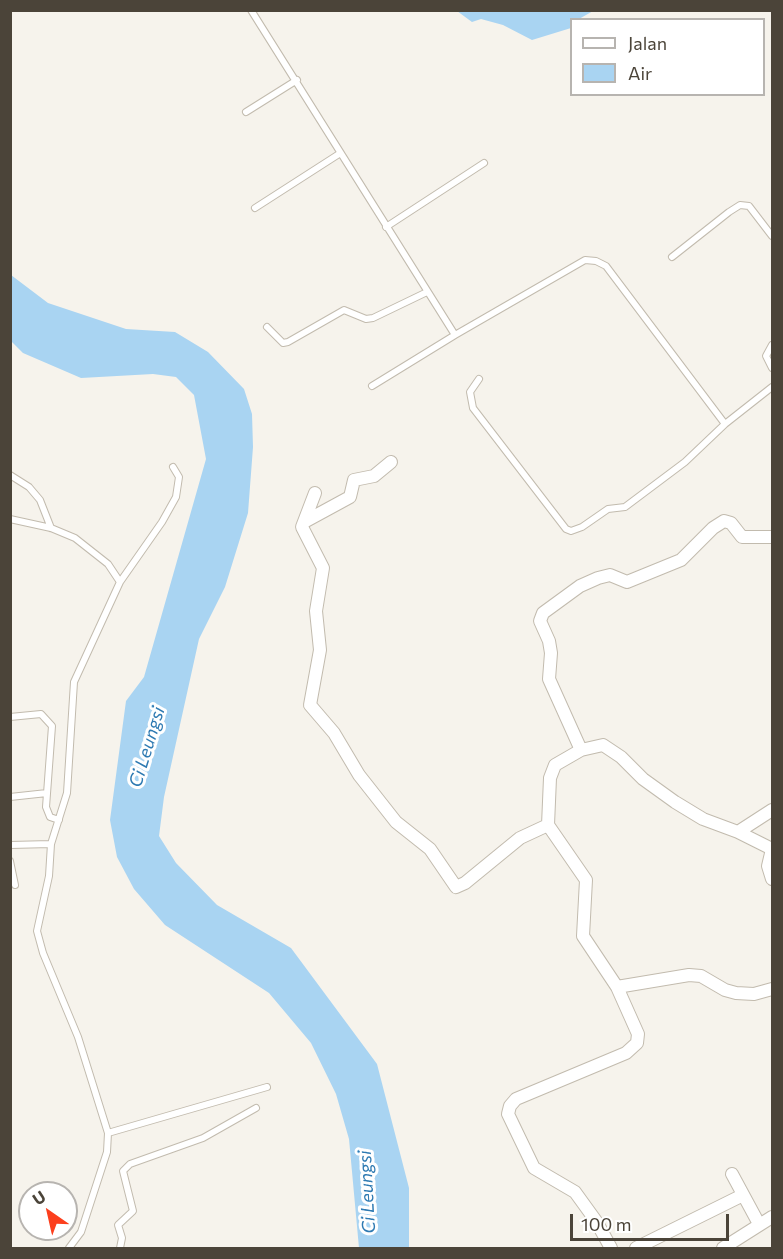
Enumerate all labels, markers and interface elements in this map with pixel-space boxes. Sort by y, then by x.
legend [570,18,765,96]
text: Jalan [628,32,667,54]
text: Air [628,62,652,84]
water label: Ci Leungsi [125,704,169,790]
water label: Ci Leungsi [354,1150,380,1234]
north arrow [18,1181,78,1241]
text: U [29,1186,49,1208]
scale bar [573,1202,732,1240]
text: 100 m [581,1213,631,1235]

